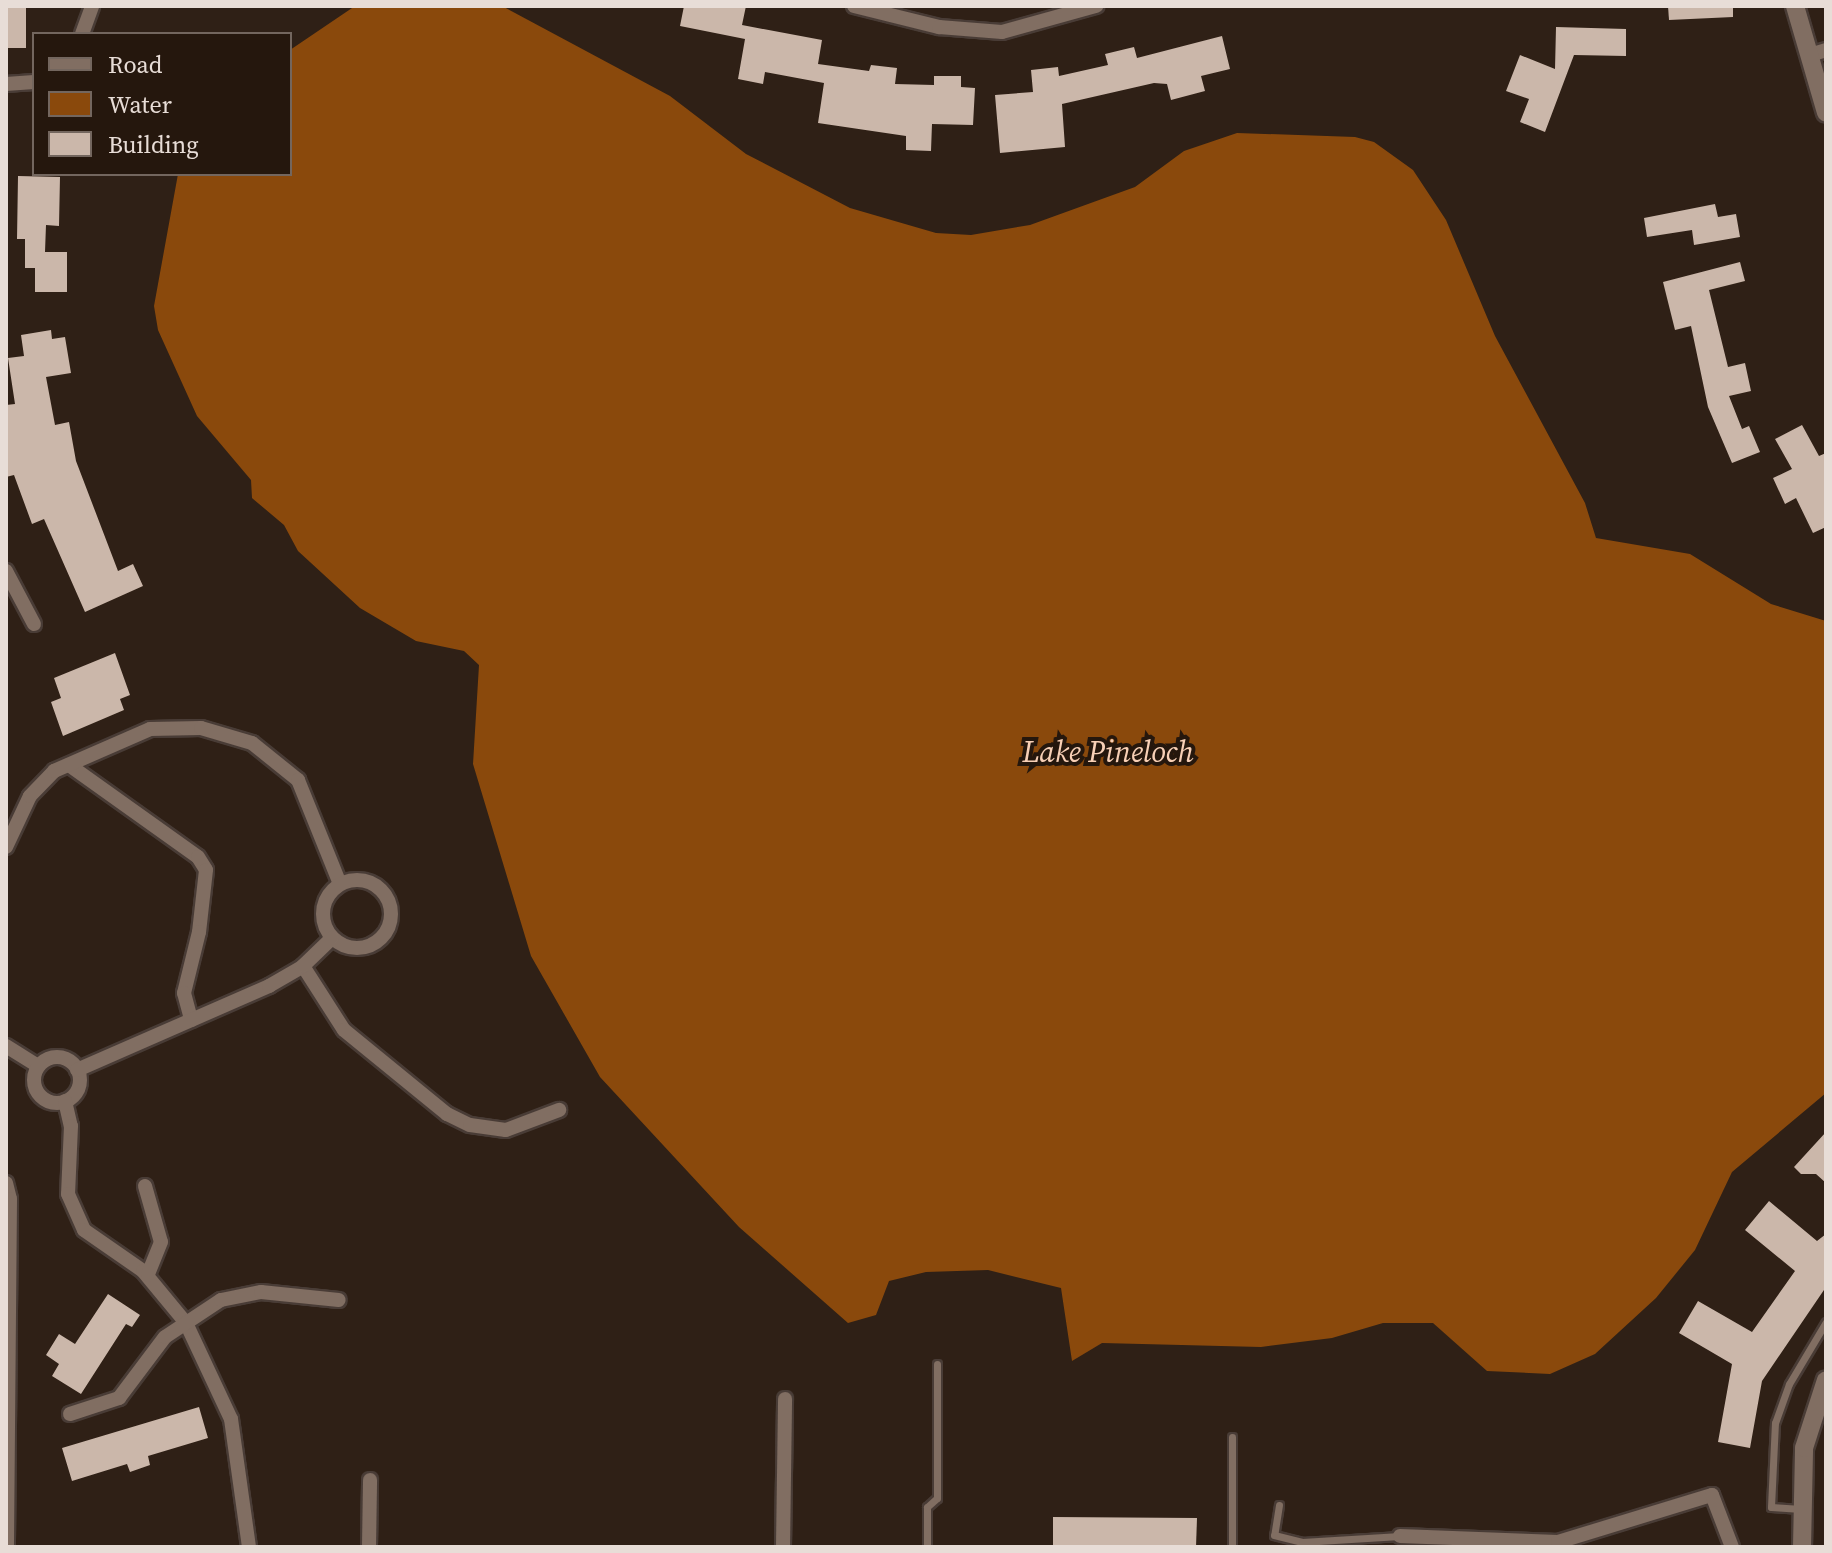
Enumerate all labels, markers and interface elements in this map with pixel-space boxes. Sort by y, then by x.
legend [32,32,292,176]
text: Road [108,48,162,81]
text: Water [108,88,172,121]
text: Building [108,128,199,161]
water label: Lake Pineloch [1022,734,1194,770]

